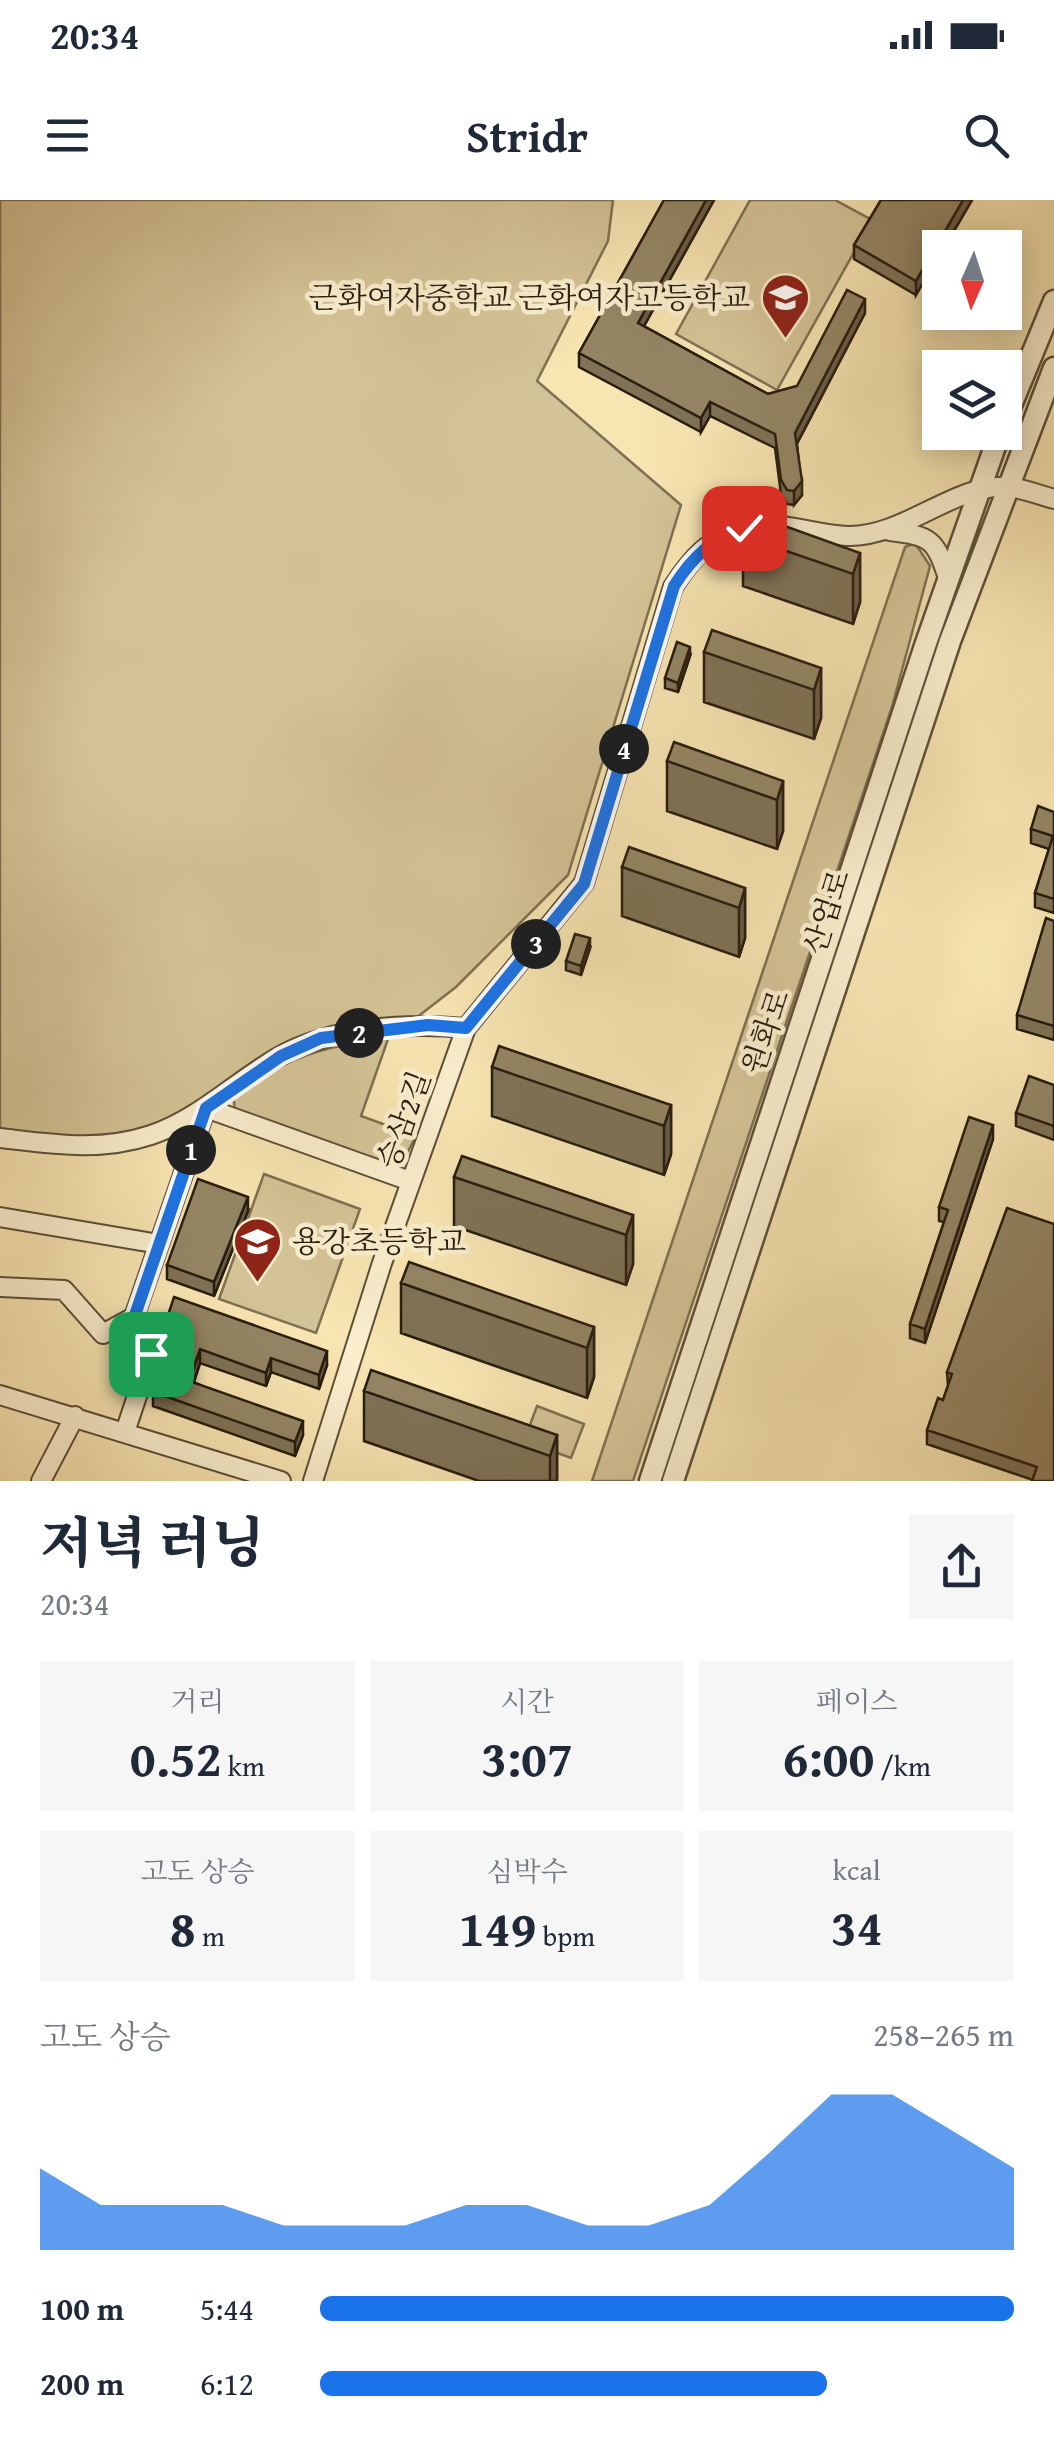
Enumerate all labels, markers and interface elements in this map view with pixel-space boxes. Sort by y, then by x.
text: 20:34 [50,7,140,63]
text: Stridr [466,103,588,168]
icon: menu [40,108,95,163]
icon: search [959,108,1014,163]
north arrow [922,230,1022,330]
map controls [922,230,1022,450]
school or university icon: 근화여자중학교 근화여자고등학교 [759,272,811,340]
place label: 근화여자중학교 근화여자고등학교 [309,275,750,319]
button: layers [922,350,1022,450]
pin [702,486,787,571]
icon: check [717,501,772,556]
pin: 4 [599,724,649,774]
text: 4 [617,728,631,769]
street label: 산업로 [792,864,860,960]
pin: 3 [511,919,561,969]
text: 3 [529,923,543,964]
street label: 원화로 [730,983,800,1080]
pin: 2 [334,1008,384,1058]
text: 2 [352,1012,366,1053]
street label: 승삼2길 [365,1064,441,1175]
pin: 1 [166,1125,216,1175]
text: 1 [184,1129,198,1170]
school or university icon: 용강초등학교 [231,1216,283,1284]
place label: 용강초등학교 [292,1219,466,1263]
pin [109,1312,194,1397]
icon: arrive [124,1327,179,1382]
text: 저녁 러닝 [40,1502,265,1582]
button: share [909,1514,1014,1619]
text: 20:34 [40,1580,109,1627]
text: 거리 [170,1680,224,1721]
text: 시간 [500,1680,554,1721]
text: 페이스 [816,1680,897,1721]
text: 0.52 [130,1721,222,1794]
text: 3:07 [481,1721,573,1794]
text: 6:00 [782,1721,874,1794]
text: km [222,1745,265,1786]
text: /km [874,1745,931,1786]
text: kcal [833,1849,881,1890]
text: 고도 상승 [140,1850,255,1891]
text: 심박수 [486,1850,568,1891]
text: 34 [831,1890,883,1963]
text: 8 [170,1891,196,1964]
text: 149 [459,1891,537,1964]
text: m [196,1915,225,1956]
text: bpm [537,1915,595,1956]
text: 258–265 m [873,2011,1014,2058]
text: 고도 상승 [40,2013,171,2060]
text: 100 m [40,2285,124,2332]
text: 5:44 [200,2285,254,2332]
text: 200 m [40,2360,124,2407]
text: 6:12 [200,2360,254,2407]

